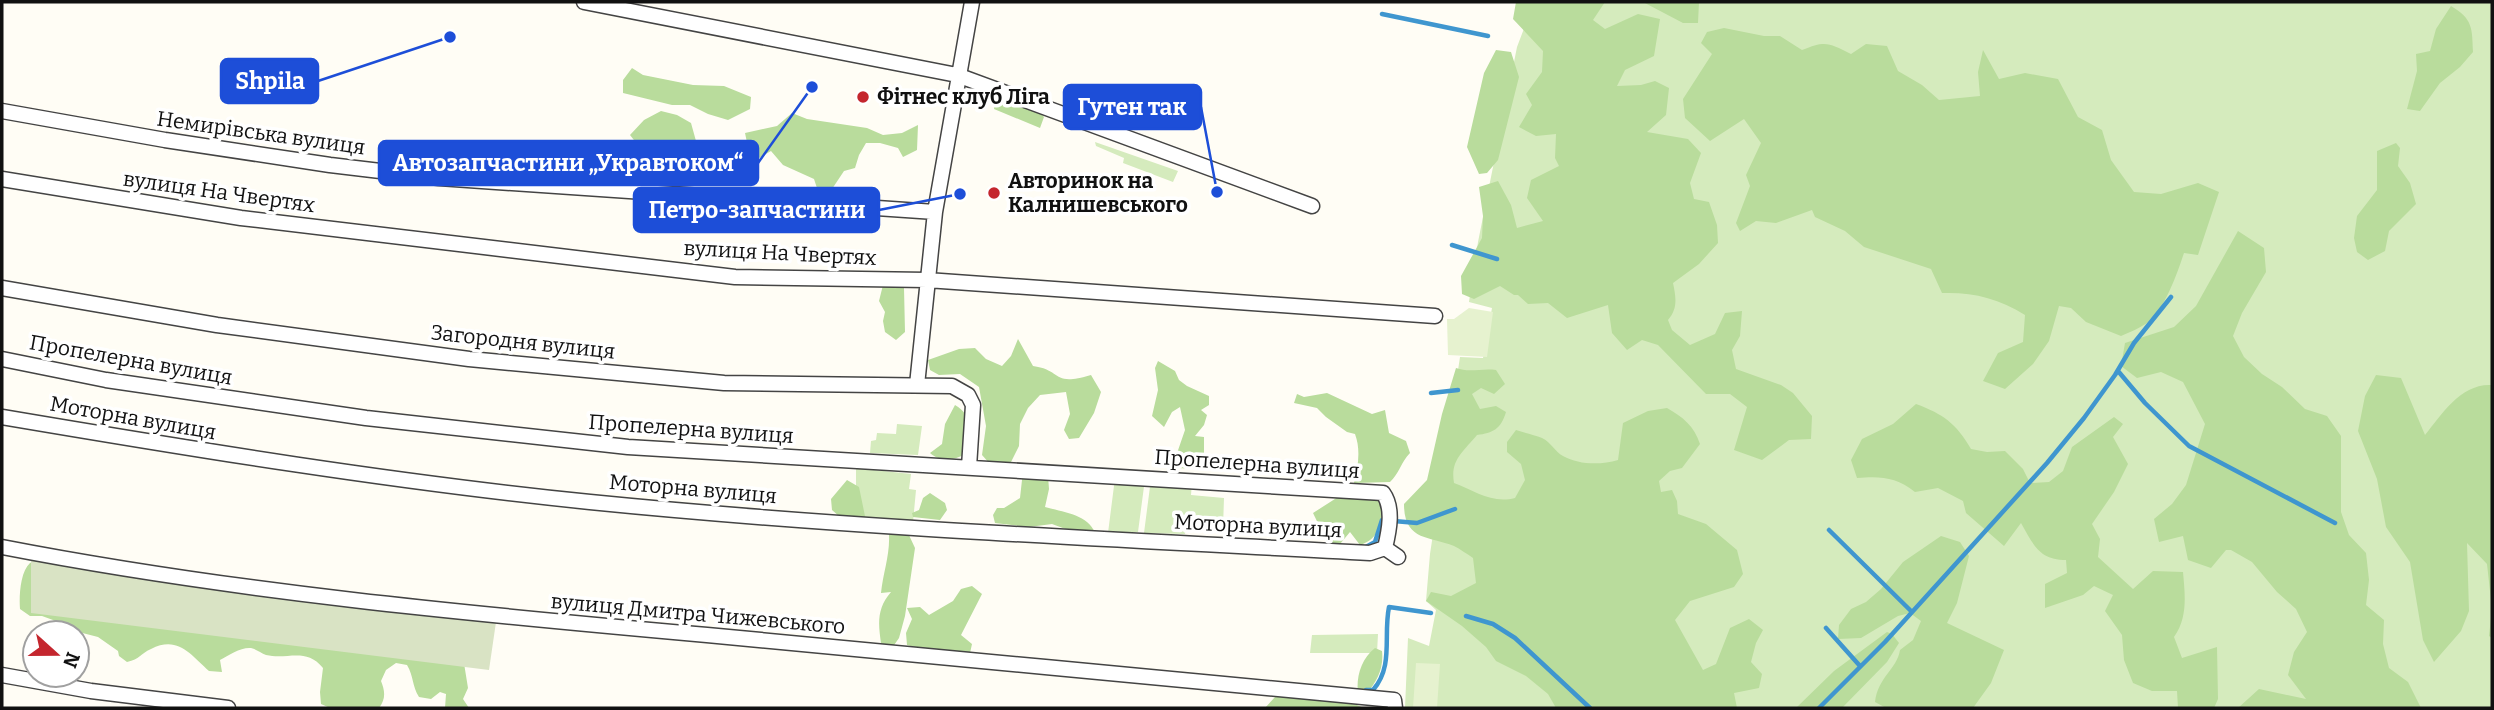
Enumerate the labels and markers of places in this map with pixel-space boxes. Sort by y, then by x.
callout: Shpila [221,59,318,103]
place label: Фітнес клуб Ліга [877,84,1050,110]
callout: Гутен так [1064,85,1201,129]
marker: Фітнес клуб Ліга [855,89,871,105]
callout: Автозапчастини „Укравтоком“ [379,141,758,185]
place label: Авторинок на Калнишевського [1008,168,1188,218]
marker: Авторинок на Калнишевського [986,185,1002,201]
callout: Петро-запчастини [634,188,879,232]

